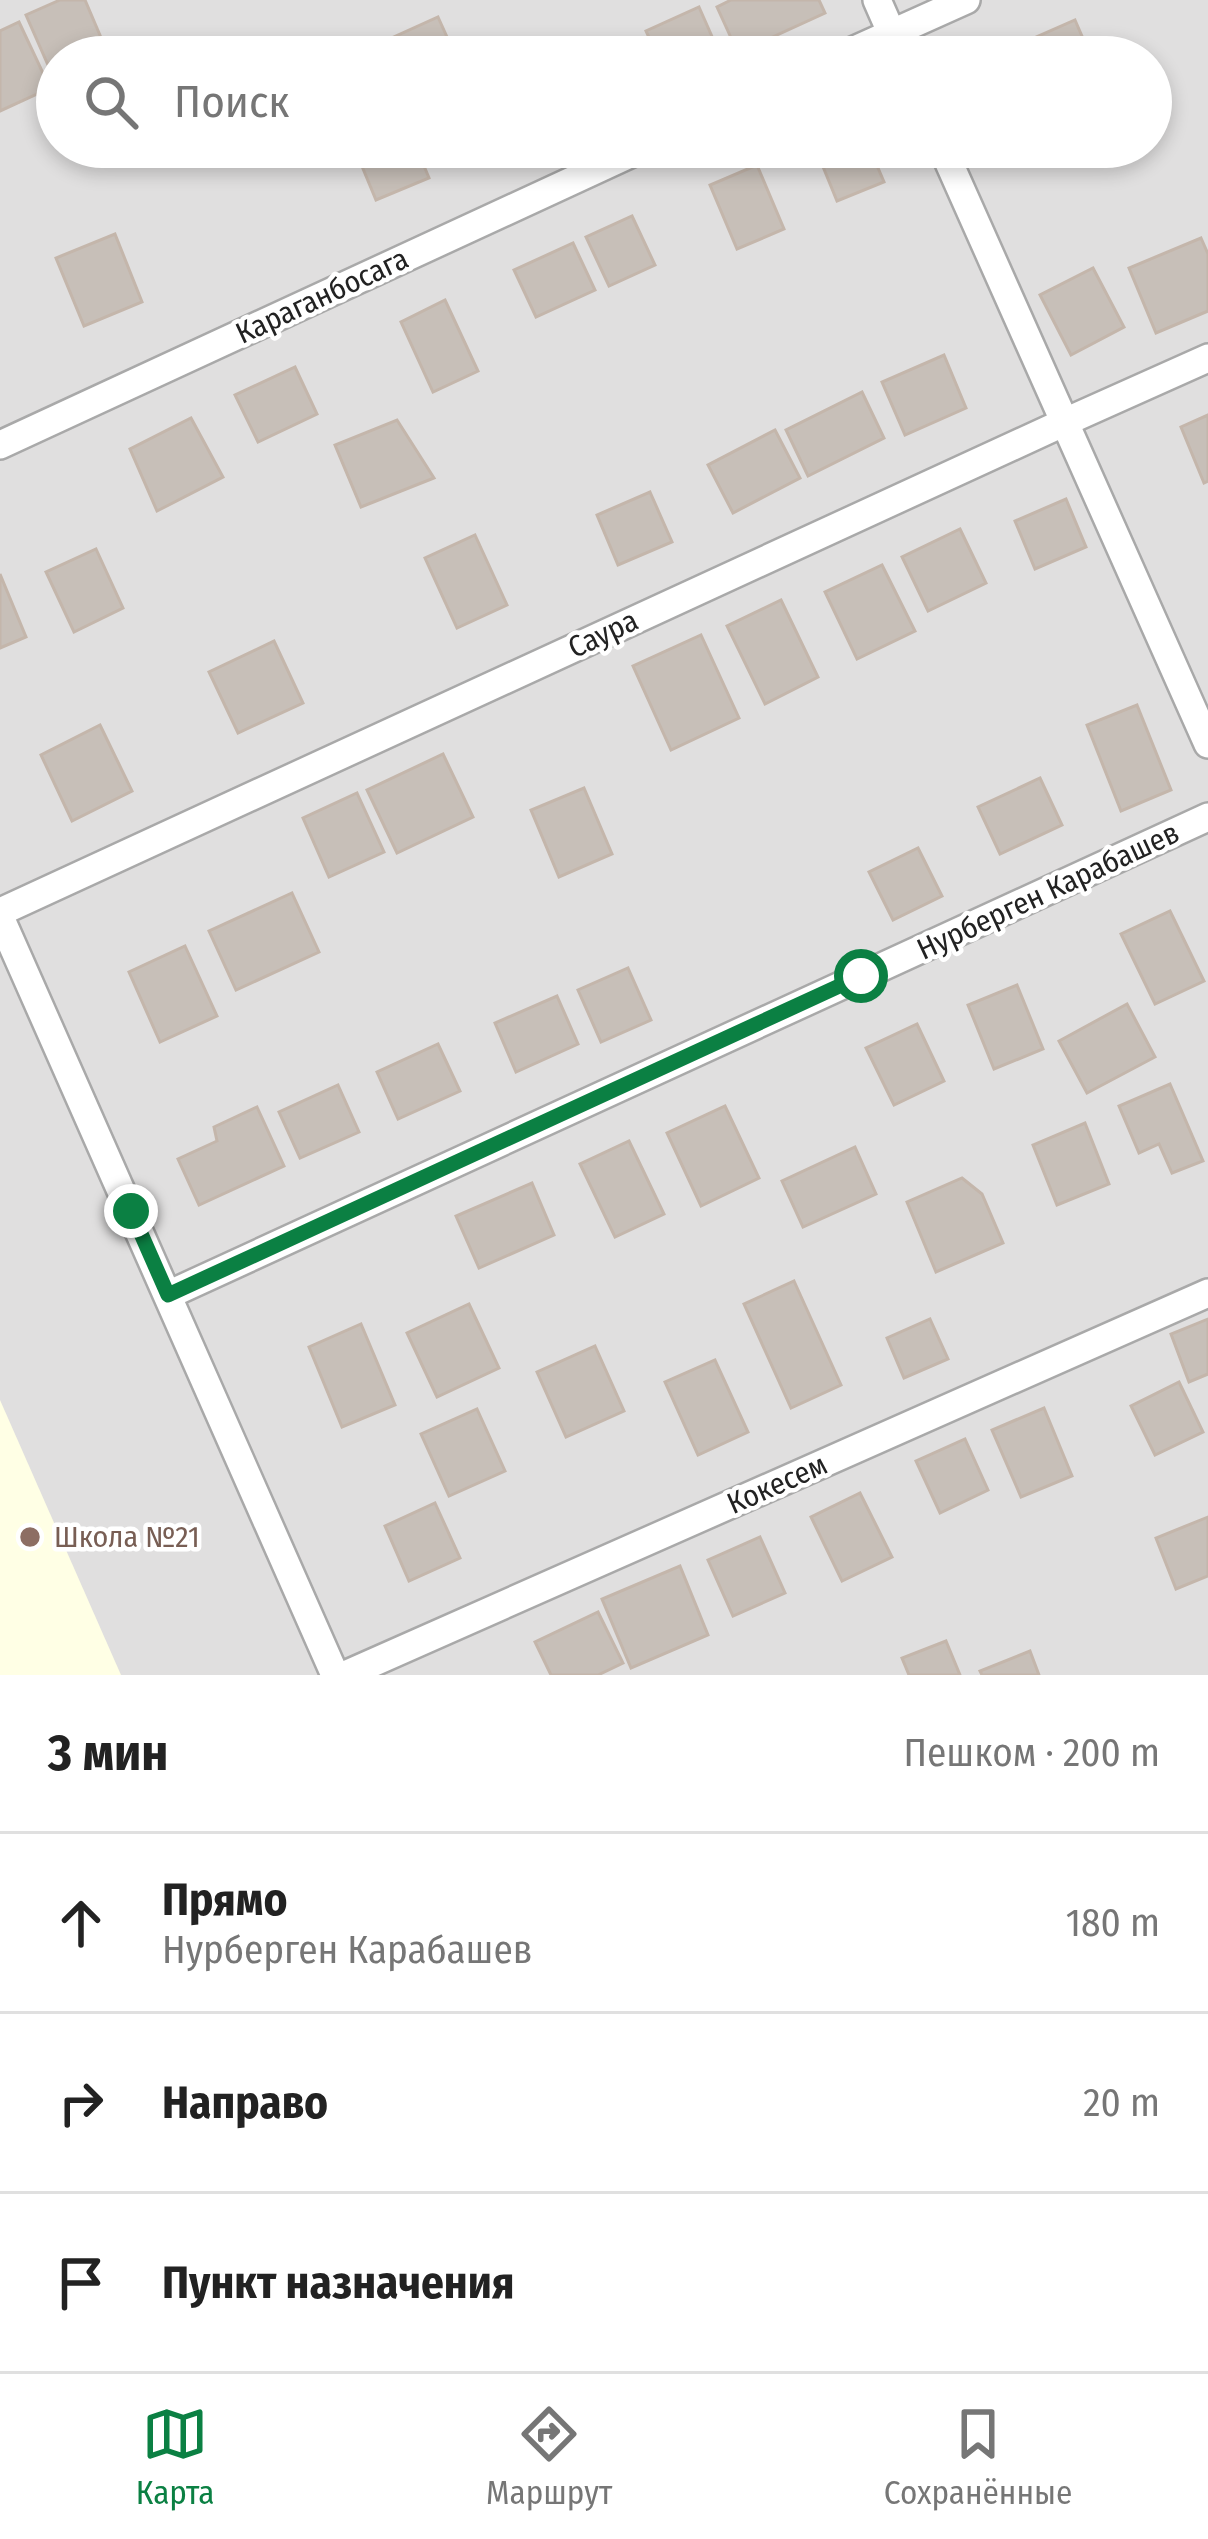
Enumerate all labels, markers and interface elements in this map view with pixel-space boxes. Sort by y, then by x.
search box [36,36,1172,168]
icon: search [78,69,144,135]
text: Поиск [174,75,289,129]
street label: Караганбосага [230,240,414,352]
street label: Саура [562,602,644,666]
street label: Нурберген Карабашев [911,814,1185,968]
route start [834,949,888,1003]
route end [104,1184,158,1238]
street label: Кокесем [722,1446,832,1522]
place label: Школа №21 [54,1519,200,1555]
marker: Школа №21 [17,1524,43,1550]
text: 3 мин [48,1722,168,1784]
text: Пешком · 200 m [904,1730,1160,1776]
text: Прямо [162,1873,287,1927]
icon: ahead [48,1890,114,1956]
text: 180 m [1066,1900,1160,1946]
text: Нурберген Карабашев [162,1927,532,1973]
icon: right [48,2070,114,2136]
text: Направо [162,2076,328,2130]
text: 20 m [1083,2080,1160,2126]
icon: arrive [48,2250,114,2316]
text: Пункт назначения [162,2256,515,2310]
tab: Карта [136,2401,215,2513]
tab: Маршрут [486,2401,612,2513]
tab: Сохранённые [884,2401,1072,2513]

